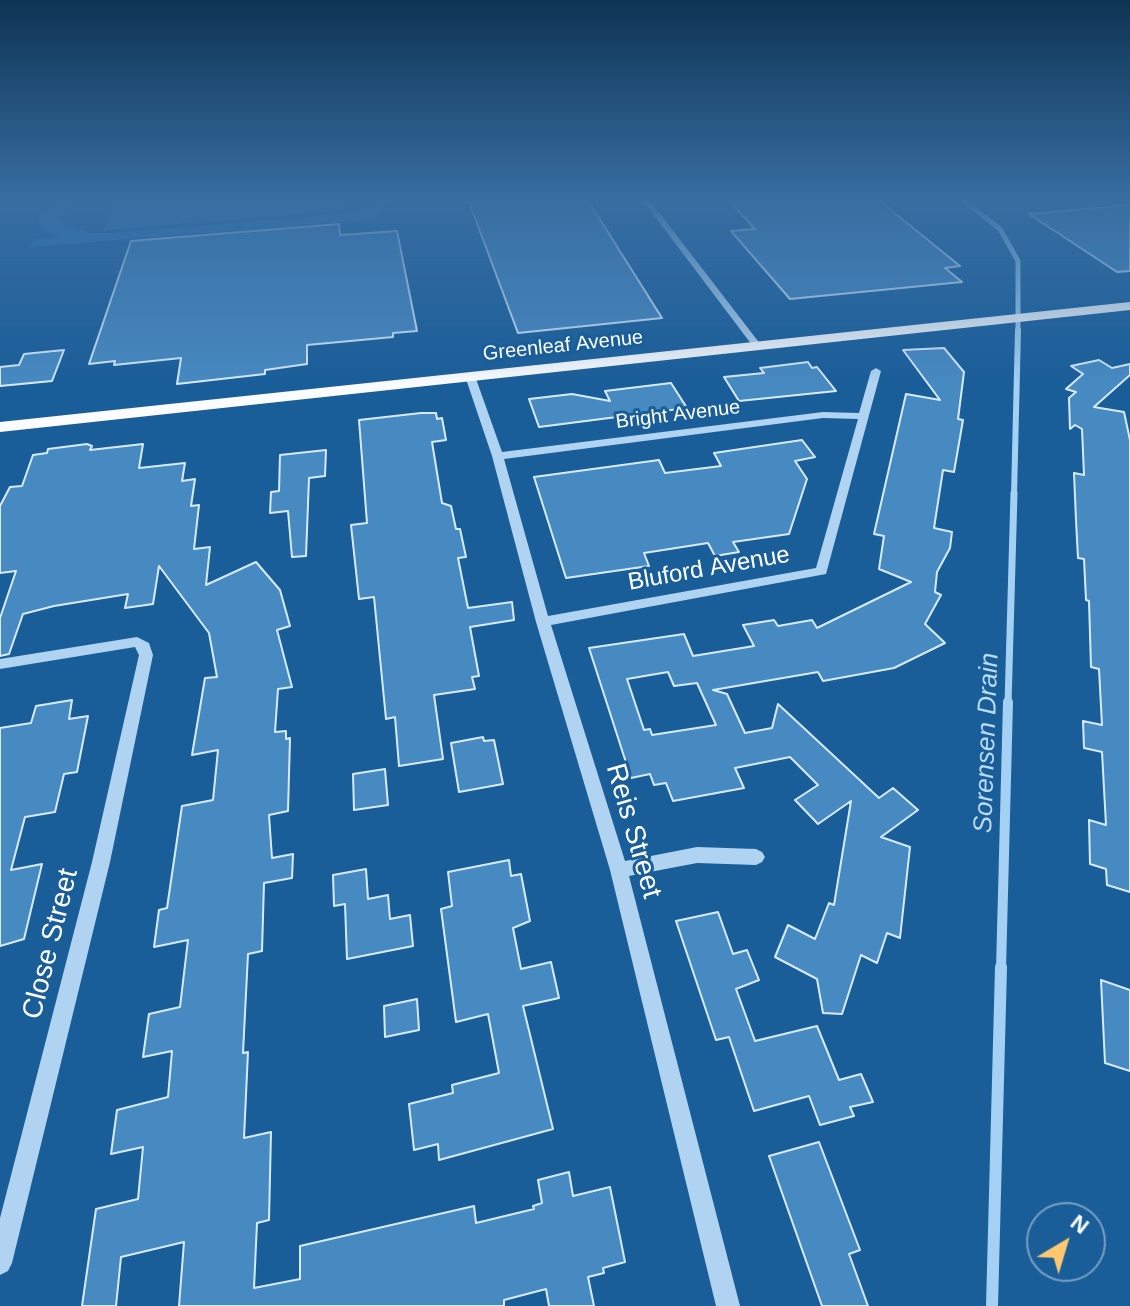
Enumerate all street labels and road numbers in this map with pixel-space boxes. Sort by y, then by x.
street label: Greenleaf Avenue [482,326,644,366]
street label: Bright Avenue [614,395,742,435]
street label: Bluford Avenue [626,541,792,597]
street label: Reis Street [598,760,668,902]
street label: Close Street [16,865,86,1023]

